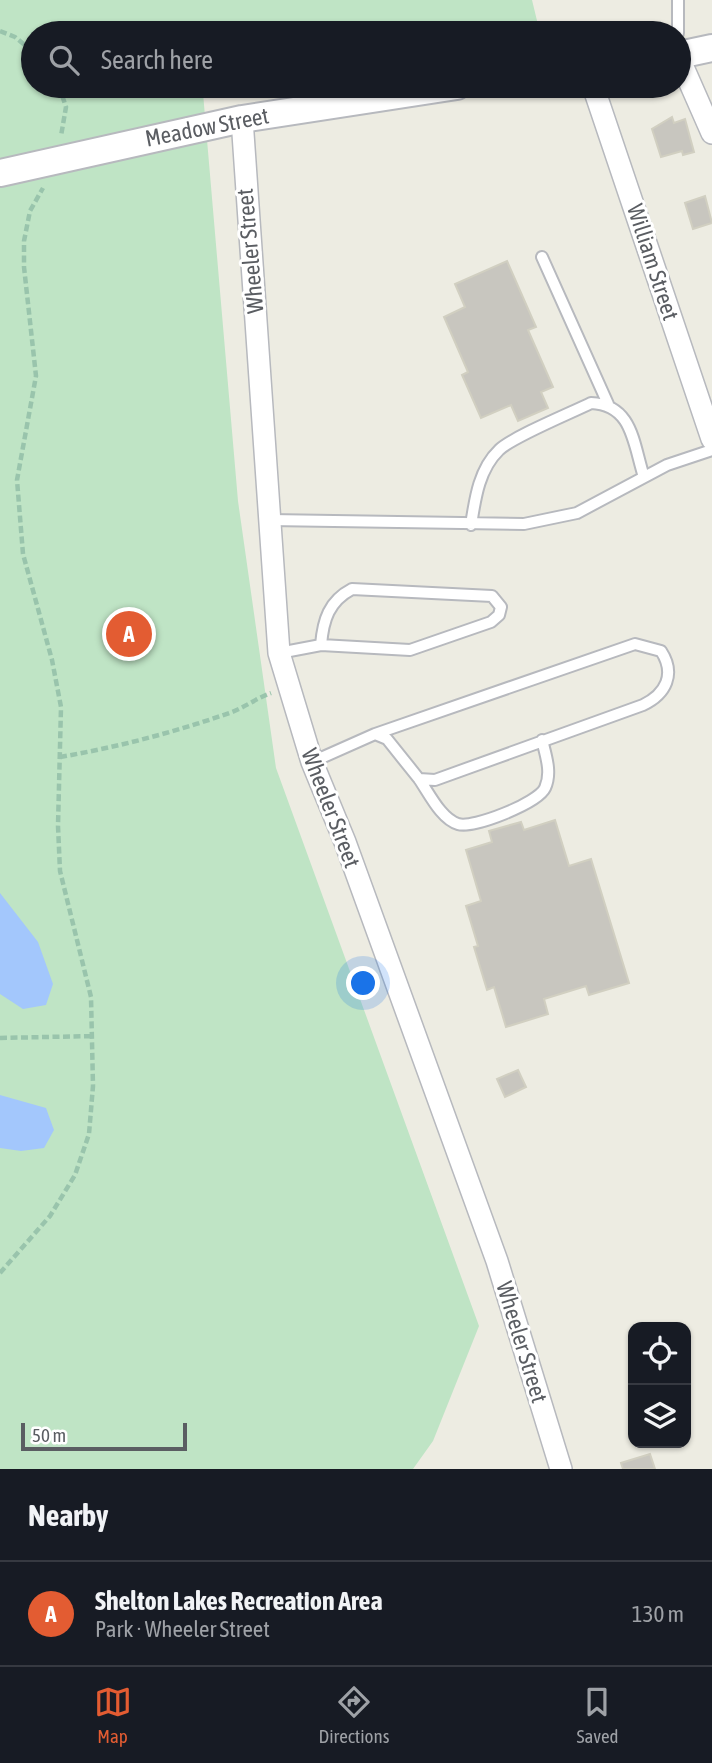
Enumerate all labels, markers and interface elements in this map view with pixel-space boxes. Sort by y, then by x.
search box [21,21,691,98]
icon: search [45,41,83,79]
text: Search here [101,45,213,75]
street label: Meadow Street [143,102,271,152]
street label: Wheeler Street [232,187,268,315]
street label: William Street [622,201,684,323]
pin: A [106,608,152,660]
street label: Wheeler Street [296,745,366,871]
your location [346,966,380,1000]
street label: Wheeler Street [491,1278,553,1406]
map controls [628,1322,691,1448]
button: locate [628,1322,691,1385]
button: layers [628,1385,691,1448]
scale bar [21,1420,187,1452]
text: 50 m [32,1424,66,1446]
text: Nearby [28,1498,108,1532]
text: Shelton Lakes Recreation Area [95,1586,382,1616]
text: A [45,1601,57,1627]
text: 130 m [632,1601,684,1627]
text: Park · Wheeler Street [95,1616,270,1642]
tab: Map [94,1683,132,1747]
tab: Directions [319,1683,389,1747]
tab: Saved [576,1683,618,1747]

